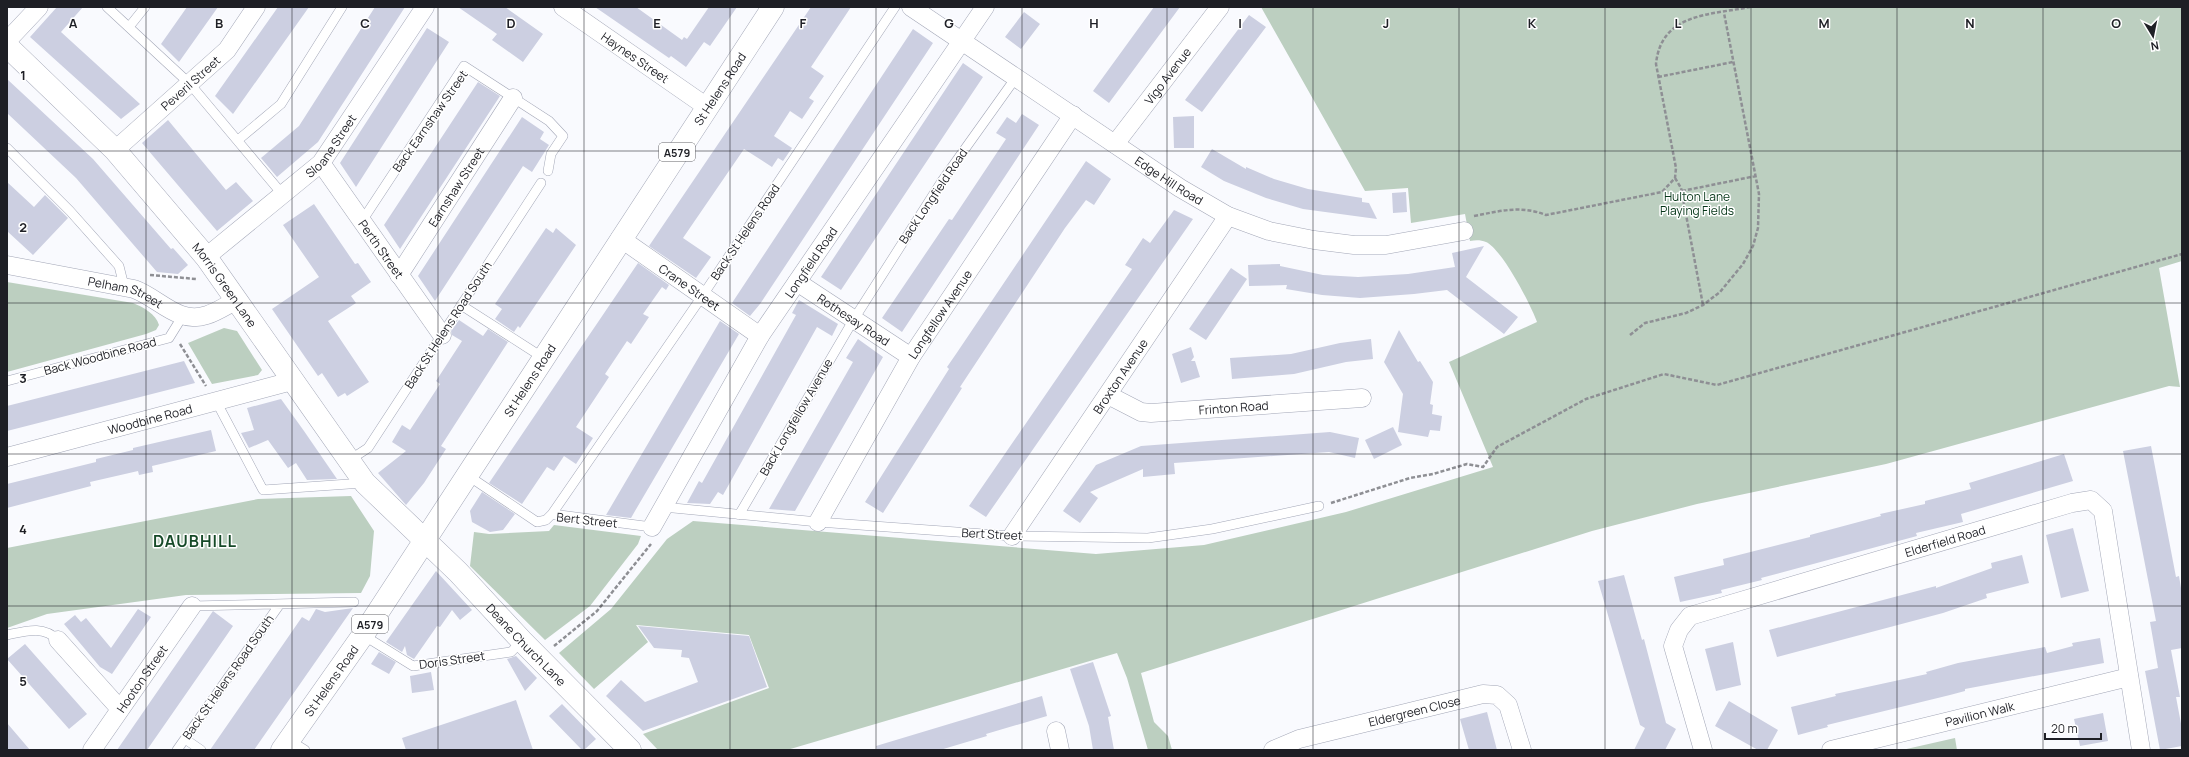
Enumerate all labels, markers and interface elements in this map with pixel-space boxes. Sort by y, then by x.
text: A [69,14,78,32]
text: B [215,14,223,32]
text: C [360,14,370,32]
text: D [506,14,516,32]
text: E [653,14,661,32]
text: F [800,14,807,32]
text: G [944,14,954,32]
text: H [1089,14,1099,32]
text: I [1238,14,1242,32]
text: J [1383,14,1389,32]
text: K [1528,14,1537,32]
text: L [1675,14,1682,32]
text: M [1818,14,1830,32]
text: N [1965,14,1975,32]
text: O [2111,14,2121,32]
north arrow [2133,16,2173,56]
street label: Haynes Street [598,28,673,87]
text: N [2150,38,2160,54]
street label: Vigo Avenue [1140,44,1195,108]
street label: St Helens Road [690,49,750,129]
street label: Peveril Street [157,51,224,114]
text: 1 [20,66,26,84]
street label: Back Earnshaw Street [388,67,472,175]
street label: Sloane Street [301,110,360,181]
street label: Earnshaw Street [424,143,488,230]
road number: A579 [659,143,695,161]
street label: Back Longfield Road [895,145,971,247]
street label: Edge Hill Road [1132,152,1207,208]
street label: Back St Helens Road [706,181,784,283]
park label: Hulton Lane Playing Fields [1660,188,1734,219]
street label: Perth Street [355,216,408,282]
text: 2 [19,218,27,236]
street label: Longfield Road [780,223,841,301]
street label: Morris Green Lane [189,239,261,330]
street label: Back St Helens Road South [400,258,496,392]
street label: Crane Street [656,259,724,314]
street label: Longfellow Avenue [904,266,976,362]
street label: Pelham Street [87,272,167,312]
street label: Rothesay Road [814,289,893,349]
street label: Back Woodbine Road [42,333,158,379]
street label: Broxton Avenue [1089,335,1151,417]
street label: St Helens Road [499,340,559,420]
street label: Back Longfellow Avenue [755,355,837,479]
text: 3 [19,369,27,387]
street label: Frinton Road [1198,396,1269,418]
street label: Woodbine Road [106,399,194,438]
street label: Bert Street [556,508,618,532]
text: 4 [19,520,27,538]
street label: Elderfield Road [1903,521,1987,561]
street label: Bert Street [961,524,1023,544]
district label: DAUBHILL [153,530,237,552]
street label: Deane Church Lane [483,599,570,689]
street label: Back St Helens Road South [178,611,278,743]
road number: A579 [352,615,388,633]
street label: Hooton Street [112,641,171,716]
street label: St Helens Road [300,641,362,720]
street label: Doris Street [418,647,486,673]
text: 5 [19,672,27,690]
street label: Eldergreen Close [1366,691,1462,730]
street label: Pavilion Walk [1943,697,2017,730]
scale bar [2045,715,2101,741]
text: 20 m [2051,720,2078,737]

